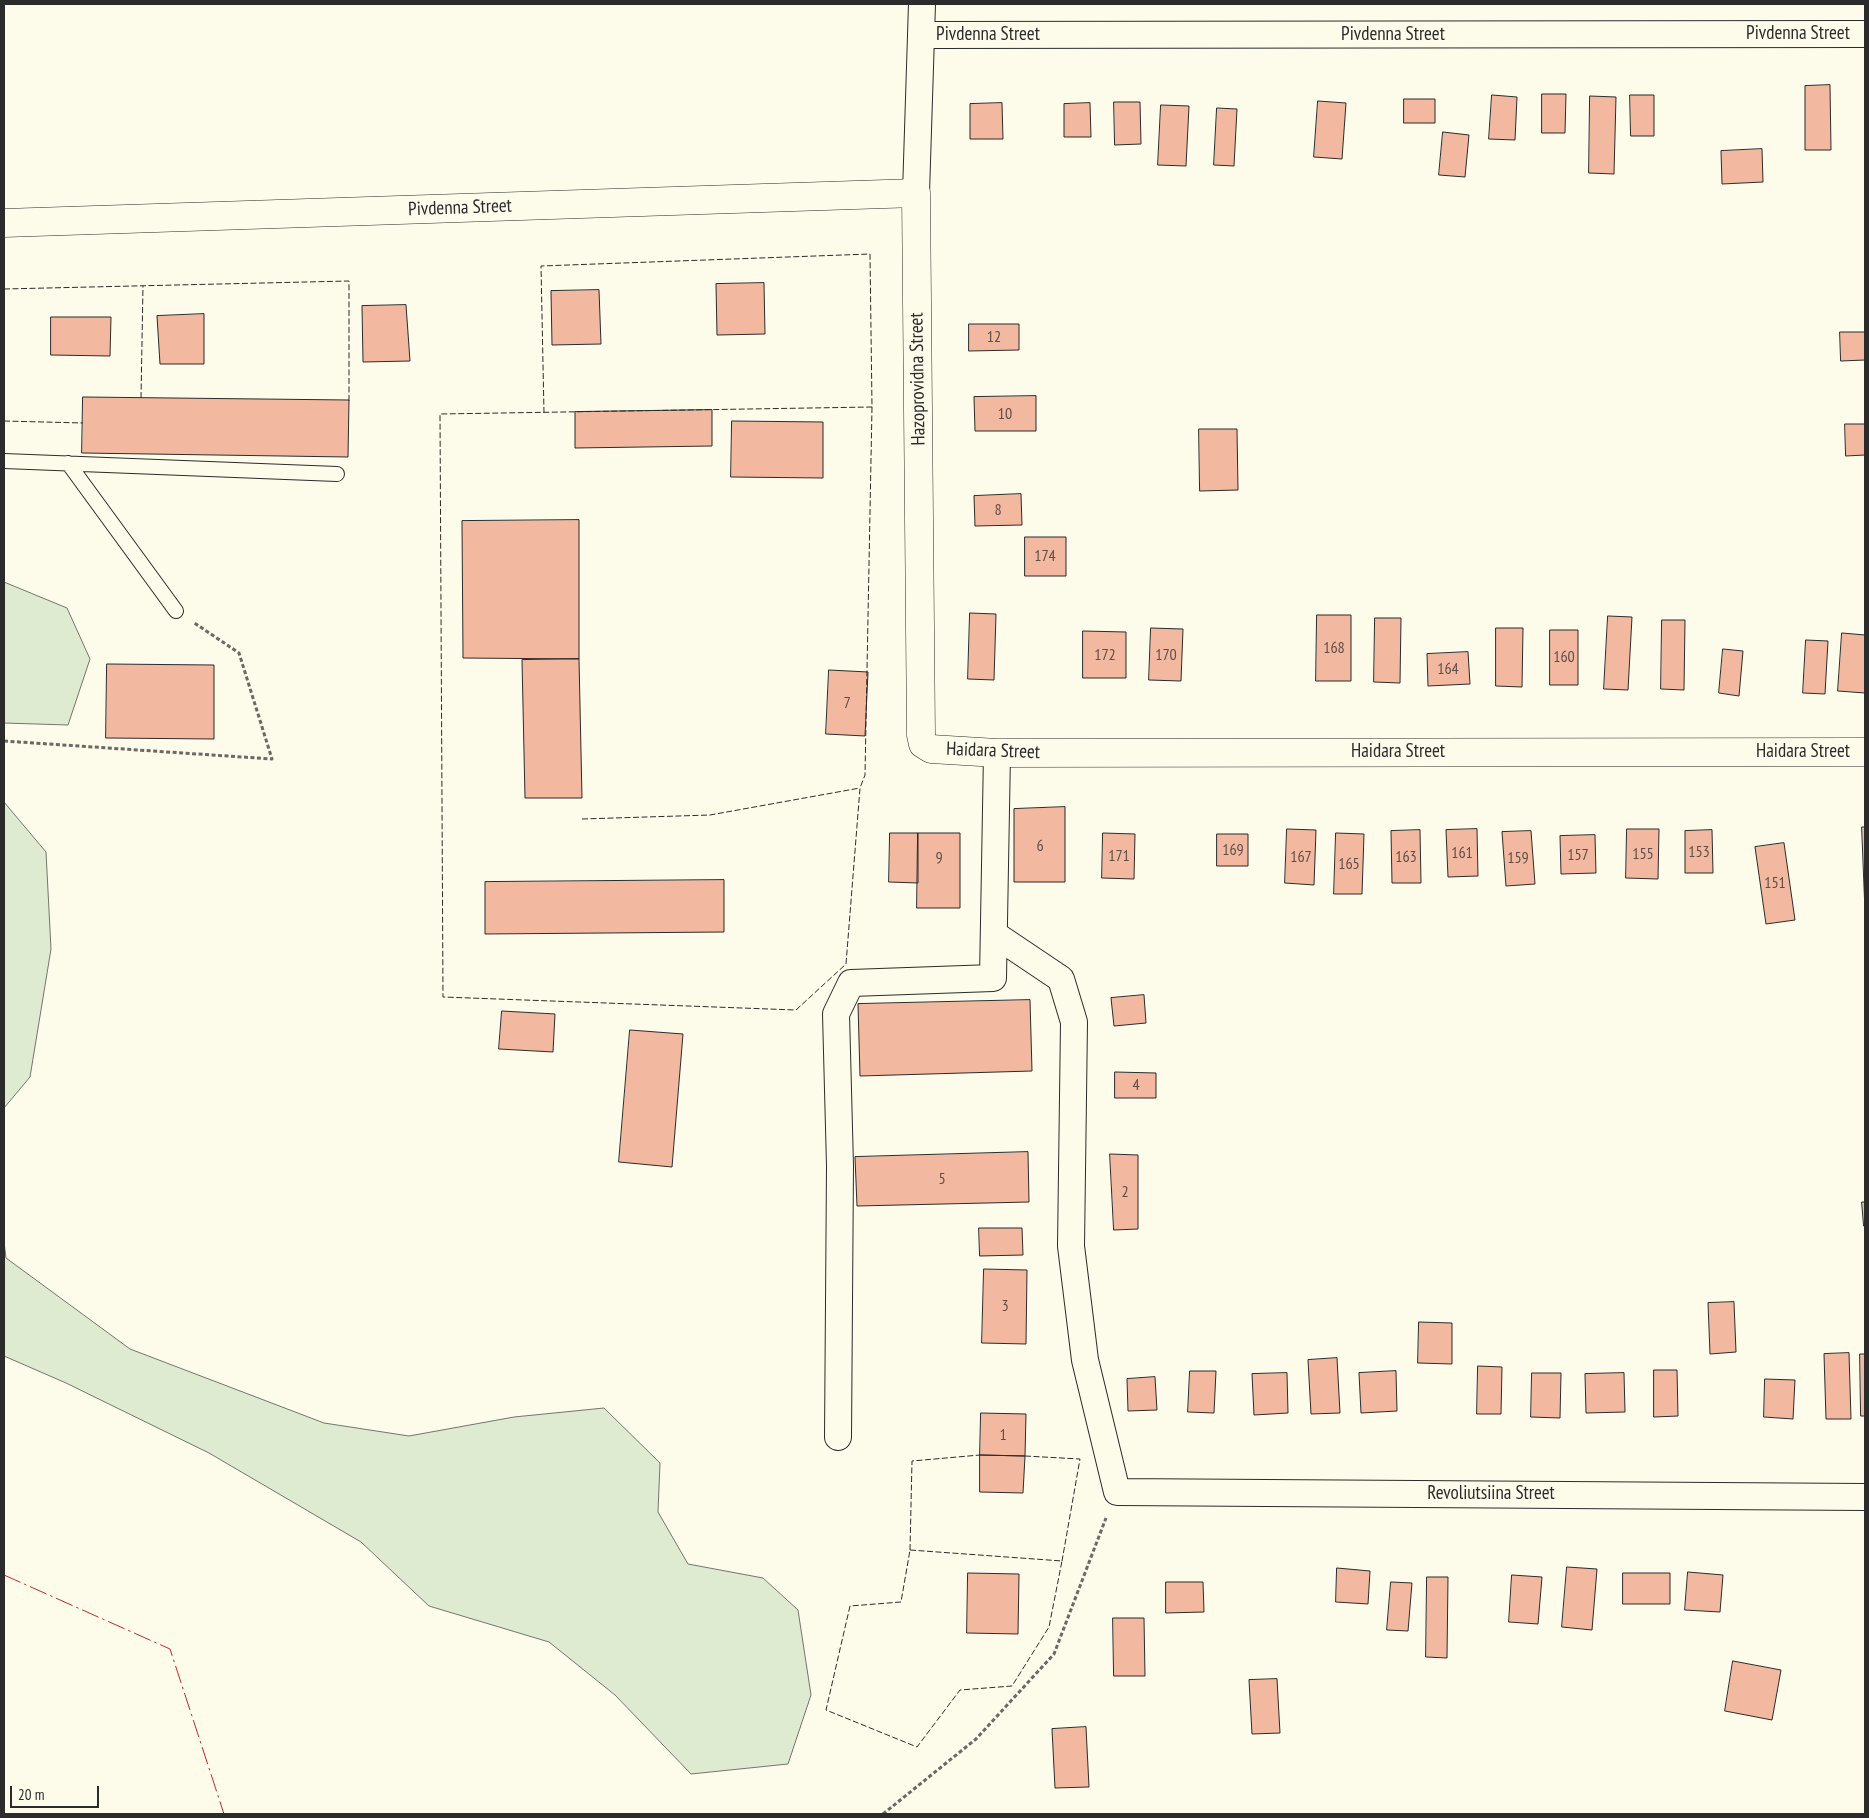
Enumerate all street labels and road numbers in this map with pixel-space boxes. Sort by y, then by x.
street label: Pivdenna Street [1746,23,1850,45]
street label: Pivdenna Street [936,24,1040,46]
street label: Pivdenna Street [1341,24,1445,46]
street label: Pivdenna Street [408,195,512,221]
street label: Hazoprovidna Street [905,312,931,446]
street label: Haidara Street [946,738,1040,764]
street label: Haidara Street [1351,741,1445,763]
street label: Haidara Street [1756,741,1850,763]
street label: Revoliutsiina Street [1427,1483,1555,1505]

